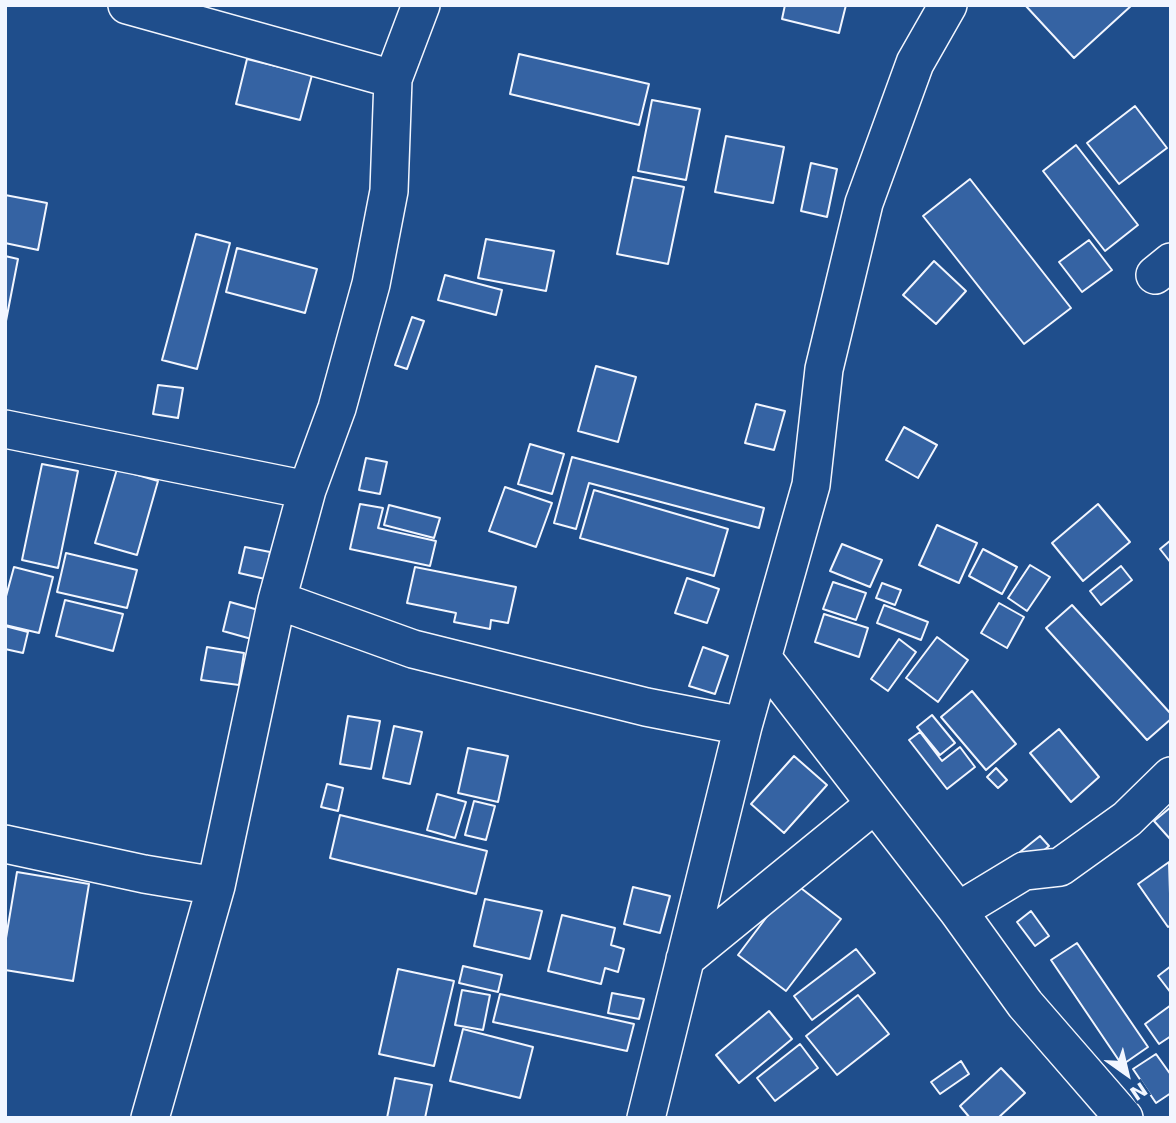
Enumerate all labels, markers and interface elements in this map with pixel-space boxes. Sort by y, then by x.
north arrow [1092,1039,1162,1109]
text: N [1126,1078,1151,1105]

